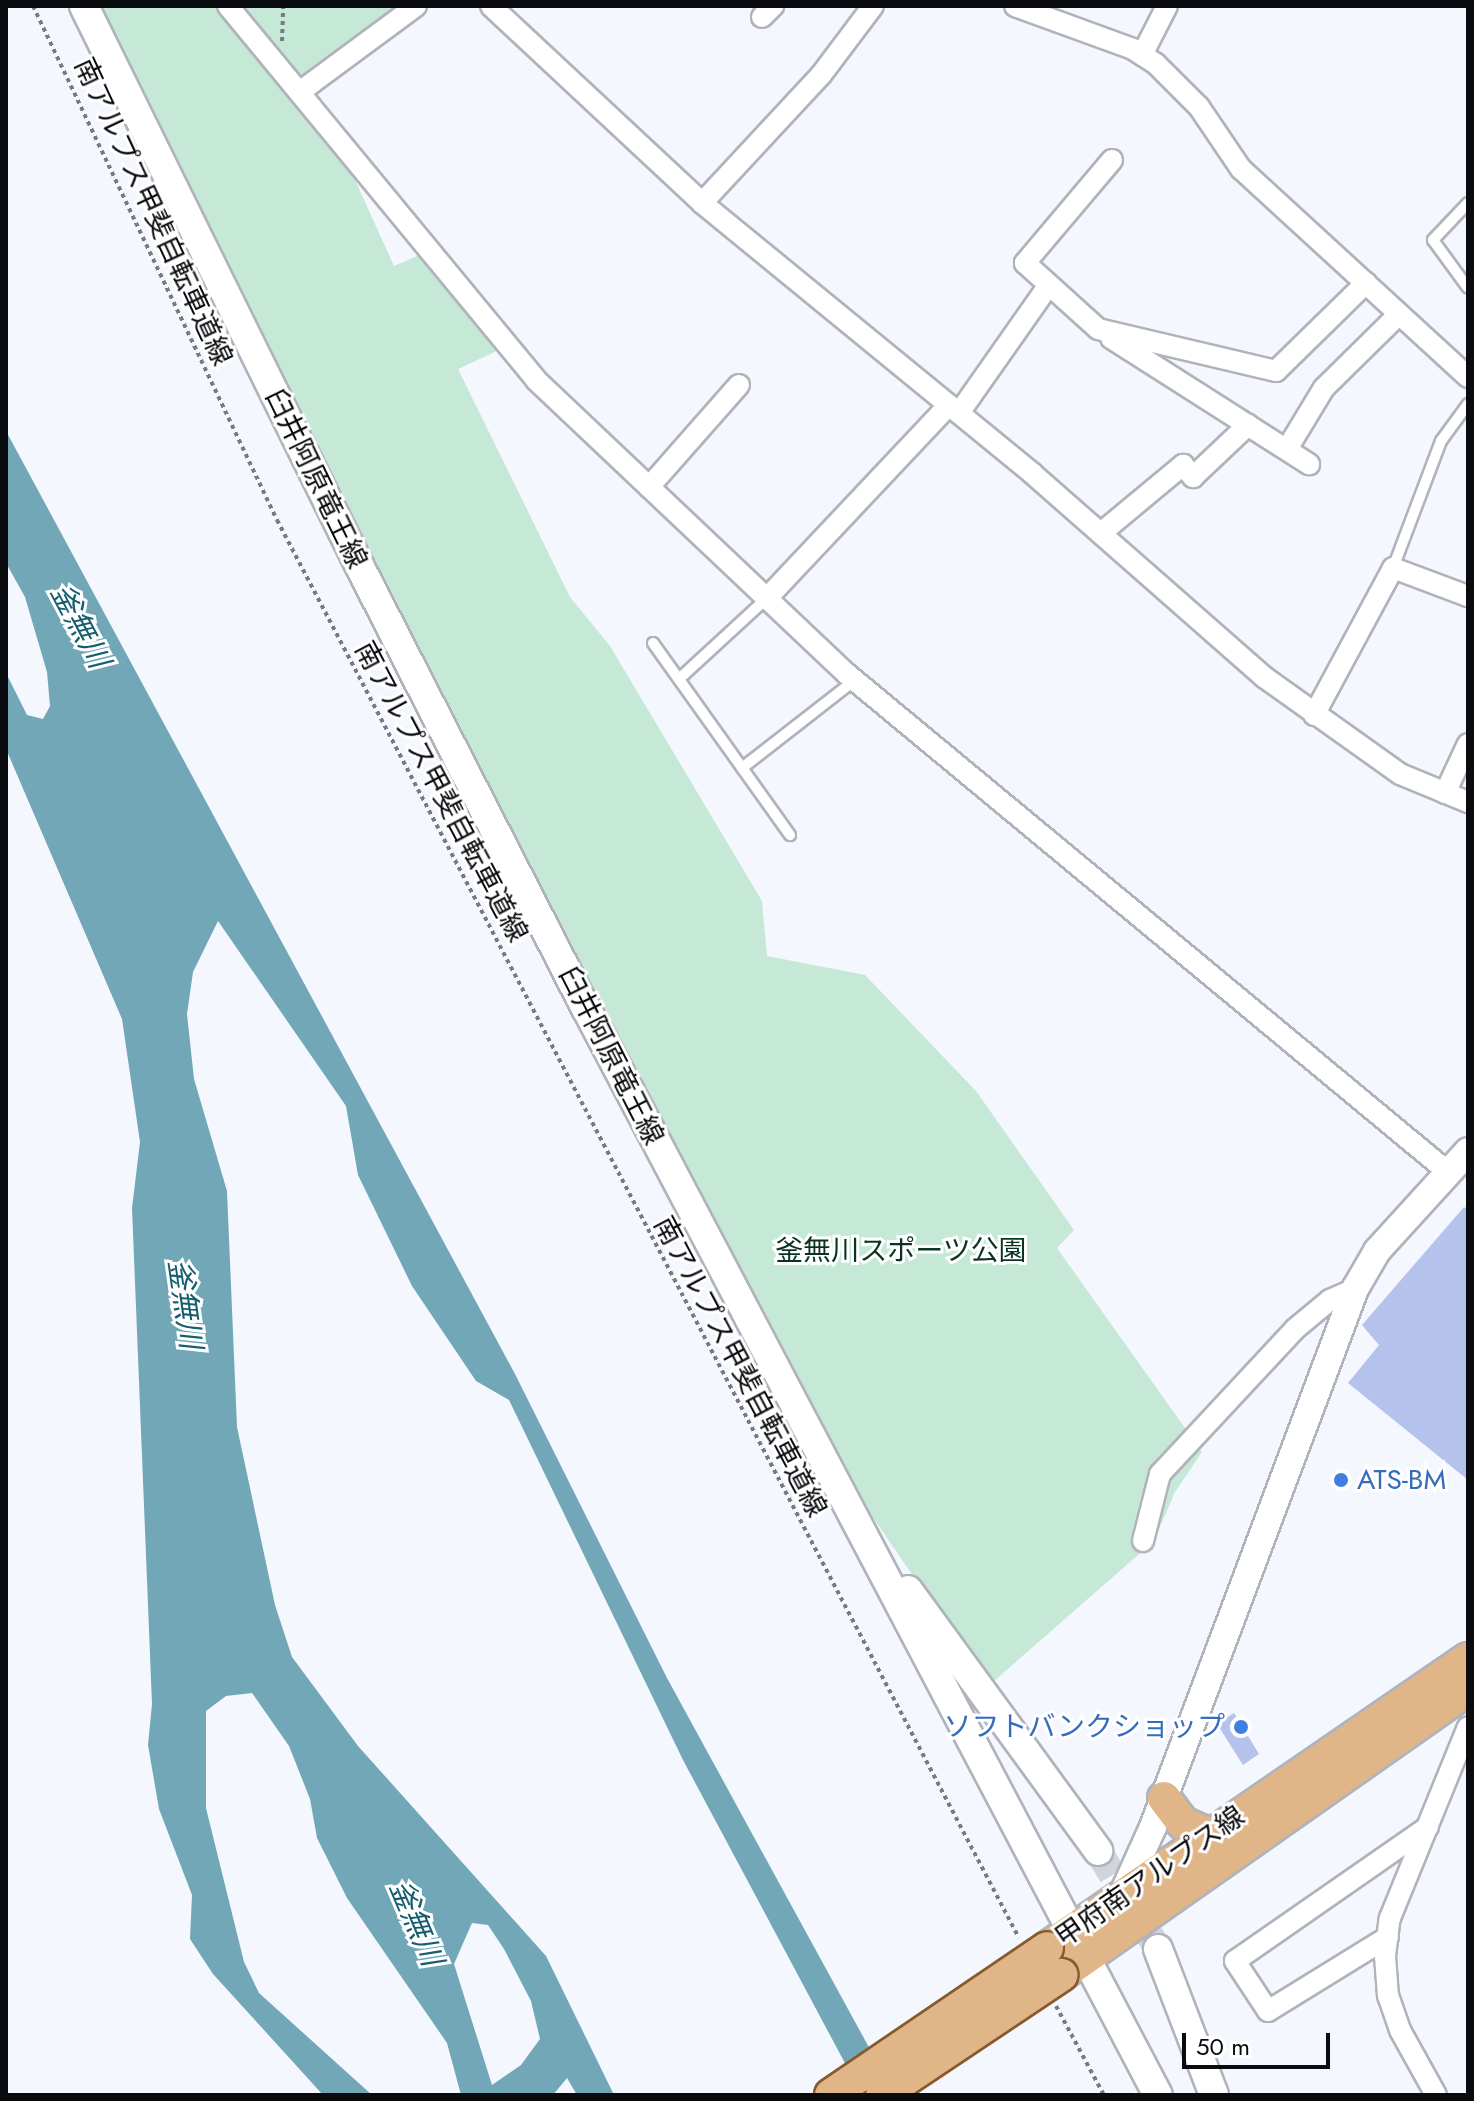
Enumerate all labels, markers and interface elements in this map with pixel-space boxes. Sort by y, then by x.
street label: 南アルプス甲斐自転車道線 [67,53,239,371]
street label: 臼井阿原竜王線 [258,384,374,574]
water label: 釜無川 [43,578,117,674]
street label: 南アルプス甲斐自転車道線 [347,636,535,948]
street label: 臼井阿原竜王線 [552,961,670,1151]
street label: 南アルプス甲斐自転車道線 [646,1211,834,1523]
park label: 釜無川スポーツ公園 [775,1234,1027,1268]
water label: 釜無川 [161,1257,209,1351]
place label: ATS-BM [1357,1463,1446,1497]
marker: ATS-BM [1332,1471,1350,1489]
place label: ソフトバンクショップ [945,1710,1225,1744]
marker: ソフトバンクショップ [1232,1718,1250,1736]
street label: 甲府南アルプス線 [1049,1799,1251,1955]
water label: 釜無川 [382,1875,450,1971]
scale bar [1186,2017,1334,2067]
text: 50 m [1196,2029,1250,2064]

